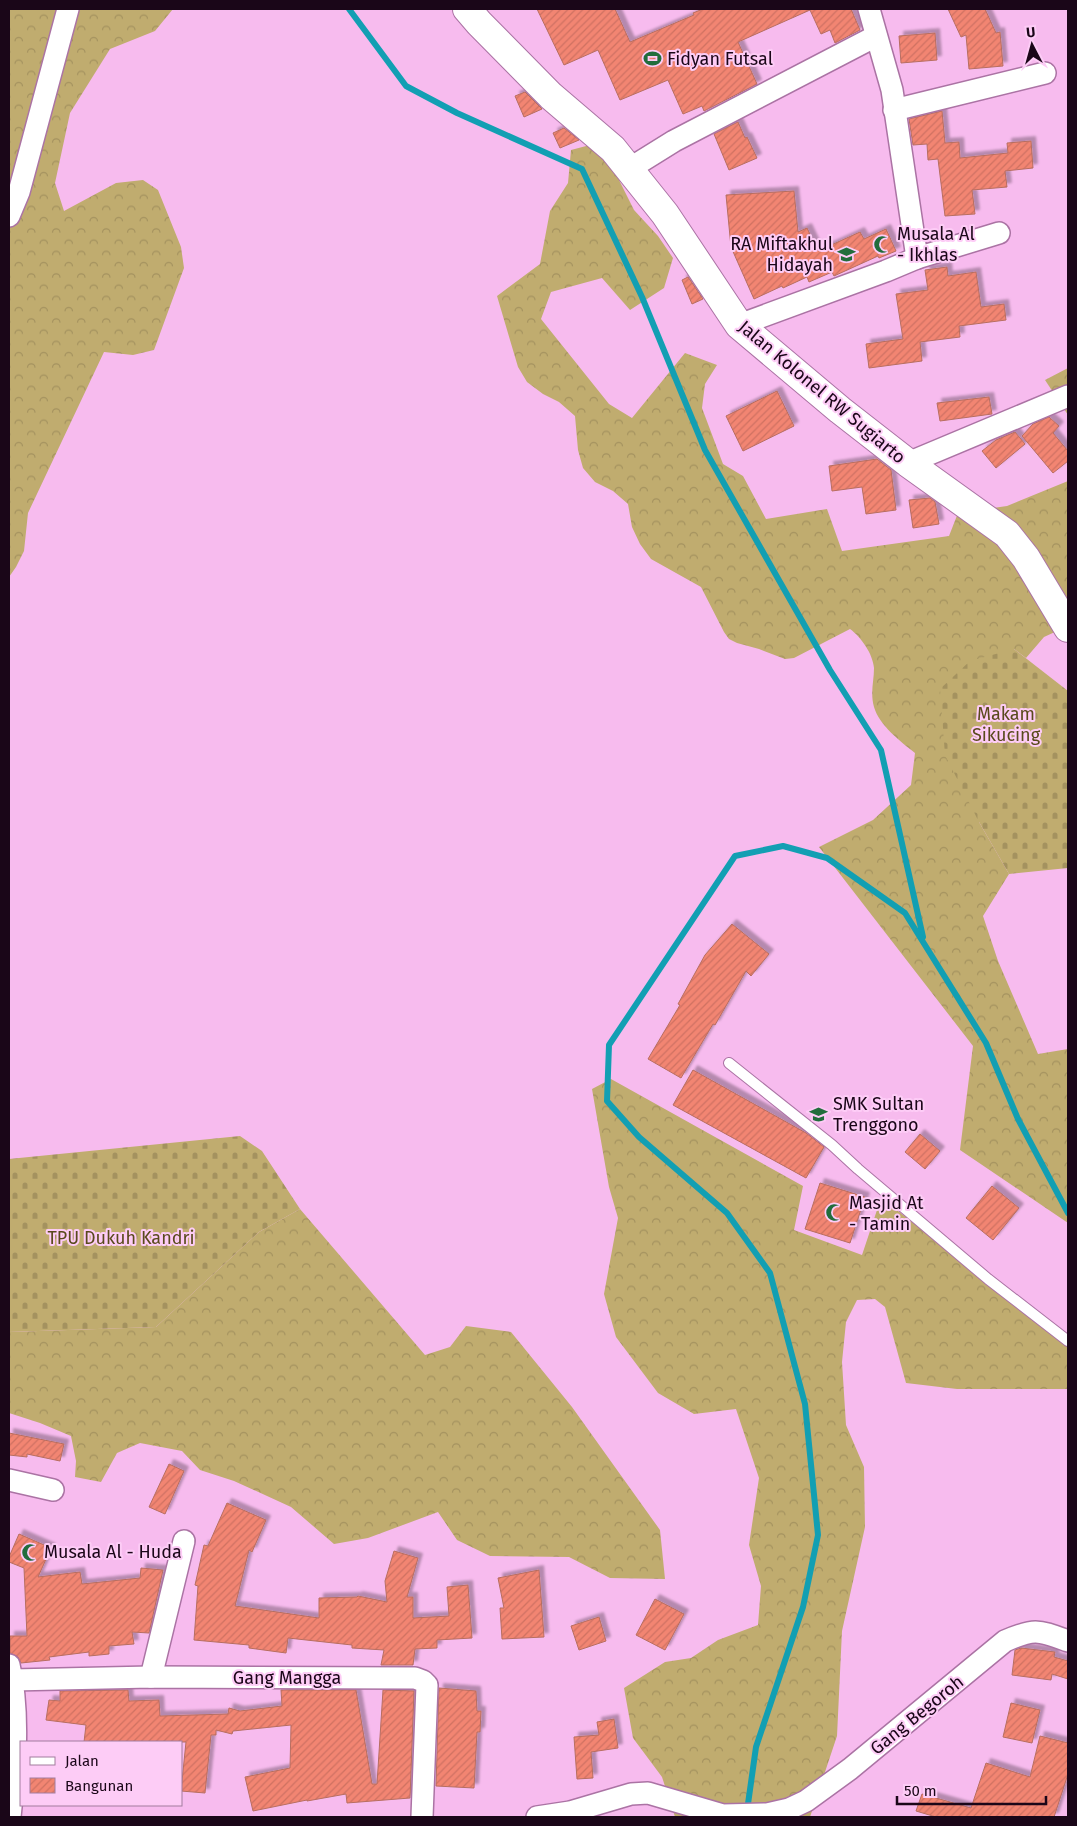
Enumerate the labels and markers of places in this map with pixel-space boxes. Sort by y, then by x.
place label: Fidyan Futsal [667,48,773,70]
sports icon: Fidyan Futsal [643,49,663,69]
place label: Musala Al - Ikhlas [897,223,975,266]
place label: RA Miftakhul Hidayah [730,233,833,276]
mosque icon: Musala Al - Ikhlas [873,234,893,254]
school or university icon: RA Miftakhul Hidayah [837,244,857,264]
place label: SMK Sultan Trenggono [833,1093,924,1136]
school or university icon: SMK Sultan Trenggono [809,1104,829,1124]
place label: Masjid At - Tamin [849,1192,924,1235]
mosque icon: Masjid At - Tamin [825,1203,845,1223]
place label: Musala Al - Huda [44,1541,182,1563]
mosque icon: Musala Al - Huda [20,1542,40,1562]

